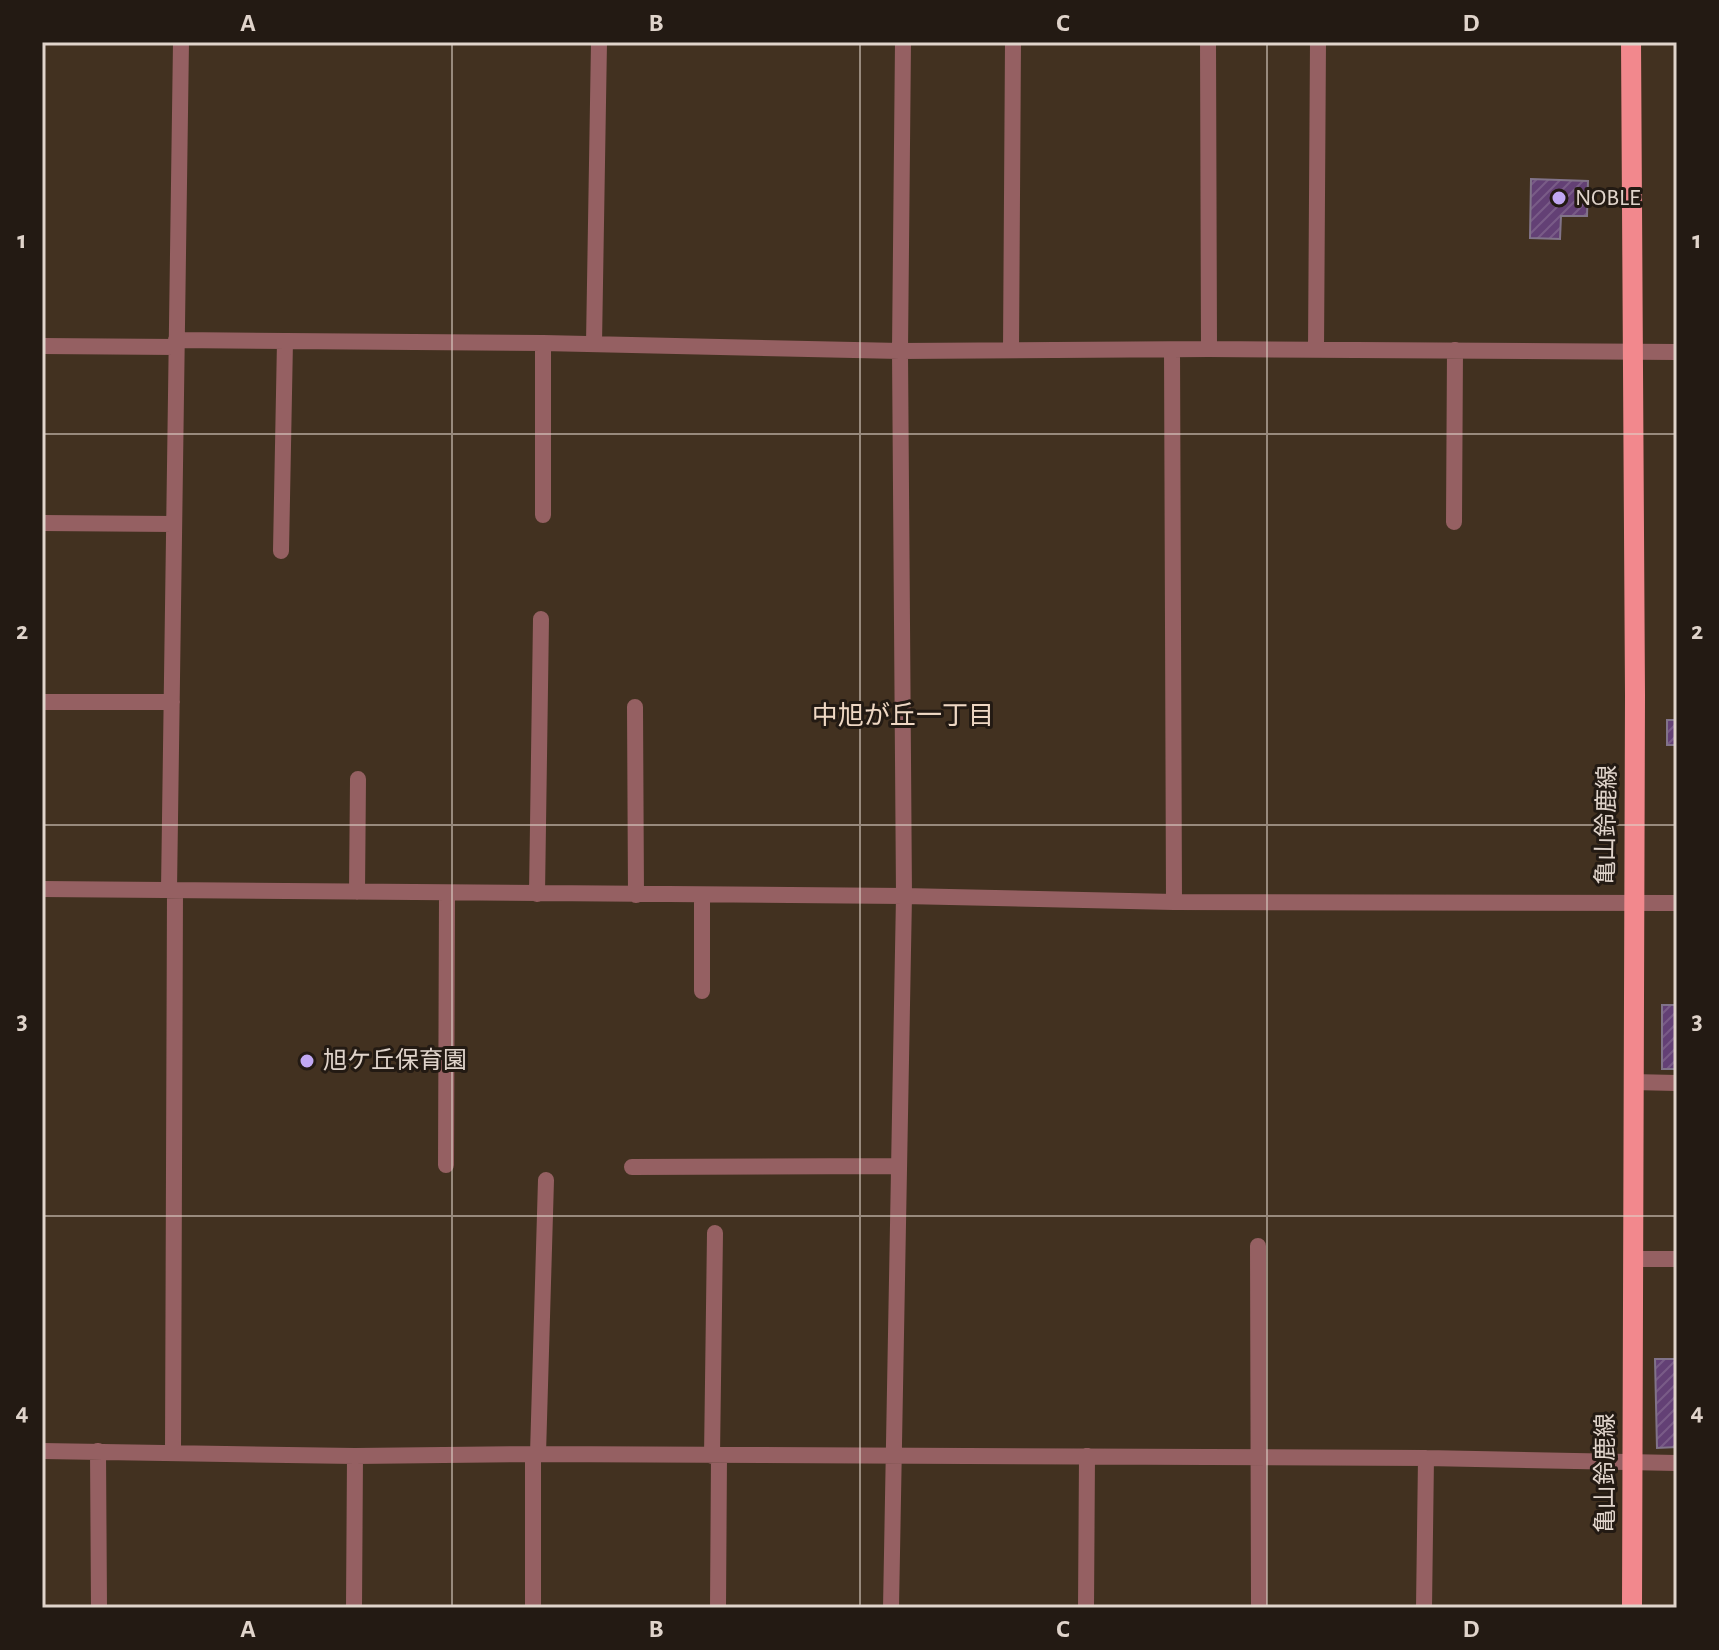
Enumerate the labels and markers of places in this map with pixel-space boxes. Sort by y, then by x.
place label: NOBLE [1575,186,1641,210]
marker: NOBLE [1550,189,1568,207]
place label: 旭ケ丘保育園 [323,1047,467,1073]
marker: 旭ケ丘保育園 [298,1052,316,1070]

